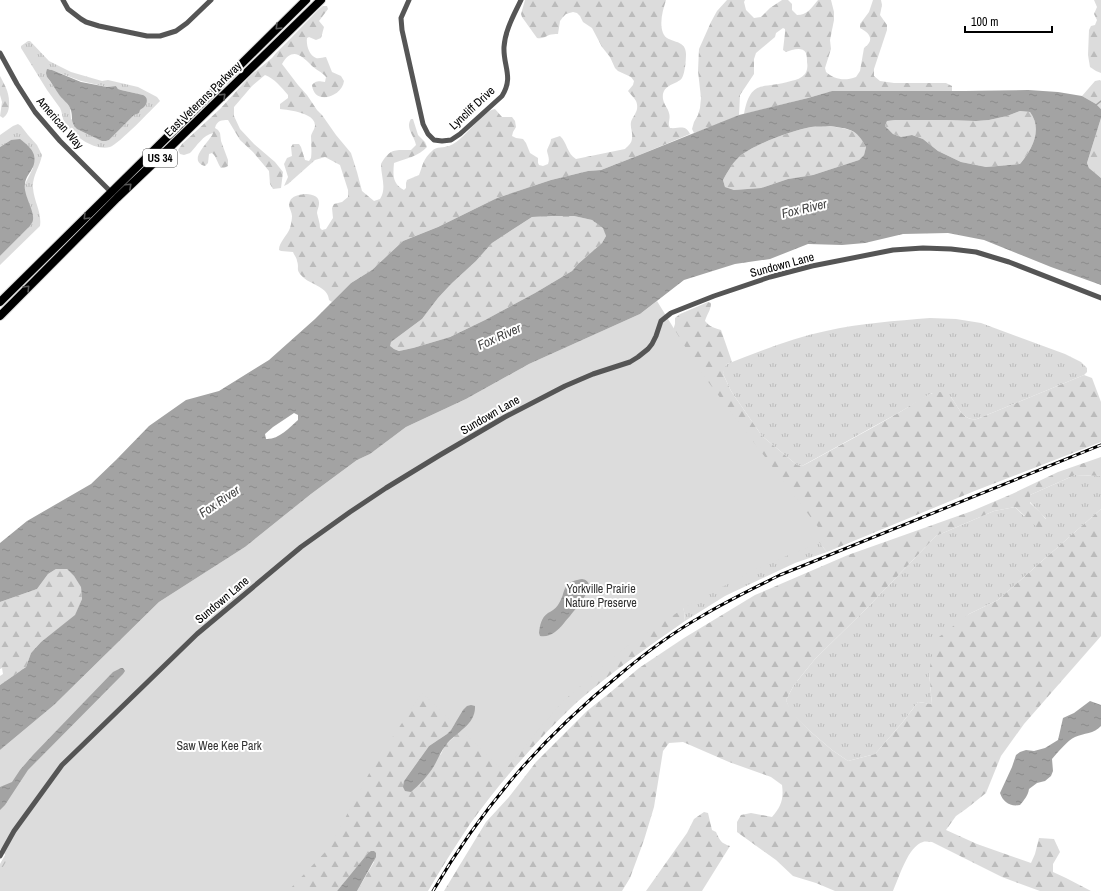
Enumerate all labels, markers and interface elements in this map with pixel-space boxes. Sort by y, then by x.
scale bar [965,8,1052,34]
text: 100 m [971,14,998,30]
one-way arrow [275,22,283,30]
street label: East Veterans Parkway [161,58,245,140]
street label: Lyncliff Drive [446,83,498,133]
street label: American Way [32,93,87,153]
one-way arrow [218,93,226,101]
road number: US 34 [143,149,177,167]
one-way arrow [124,184,132,191]
water label: Fox River [780,195,829,222]
one-way arrow [83,212,91,220]
street label: Sundown Lane [748,249,816,281]
one-way arrow [22,285,30,293]
water label: Fox River [475,319,524,354]
street label: Sundown Lane [458,392,522,438]
water label: Fox River [196,481,243,521]
street label: Sundown Lane [192,573,252,627]
park label: Yorkville Prairie Nature Preserve [565,581,637,611]
park label: Saw Wee Kee Park [176,738,262,754]

